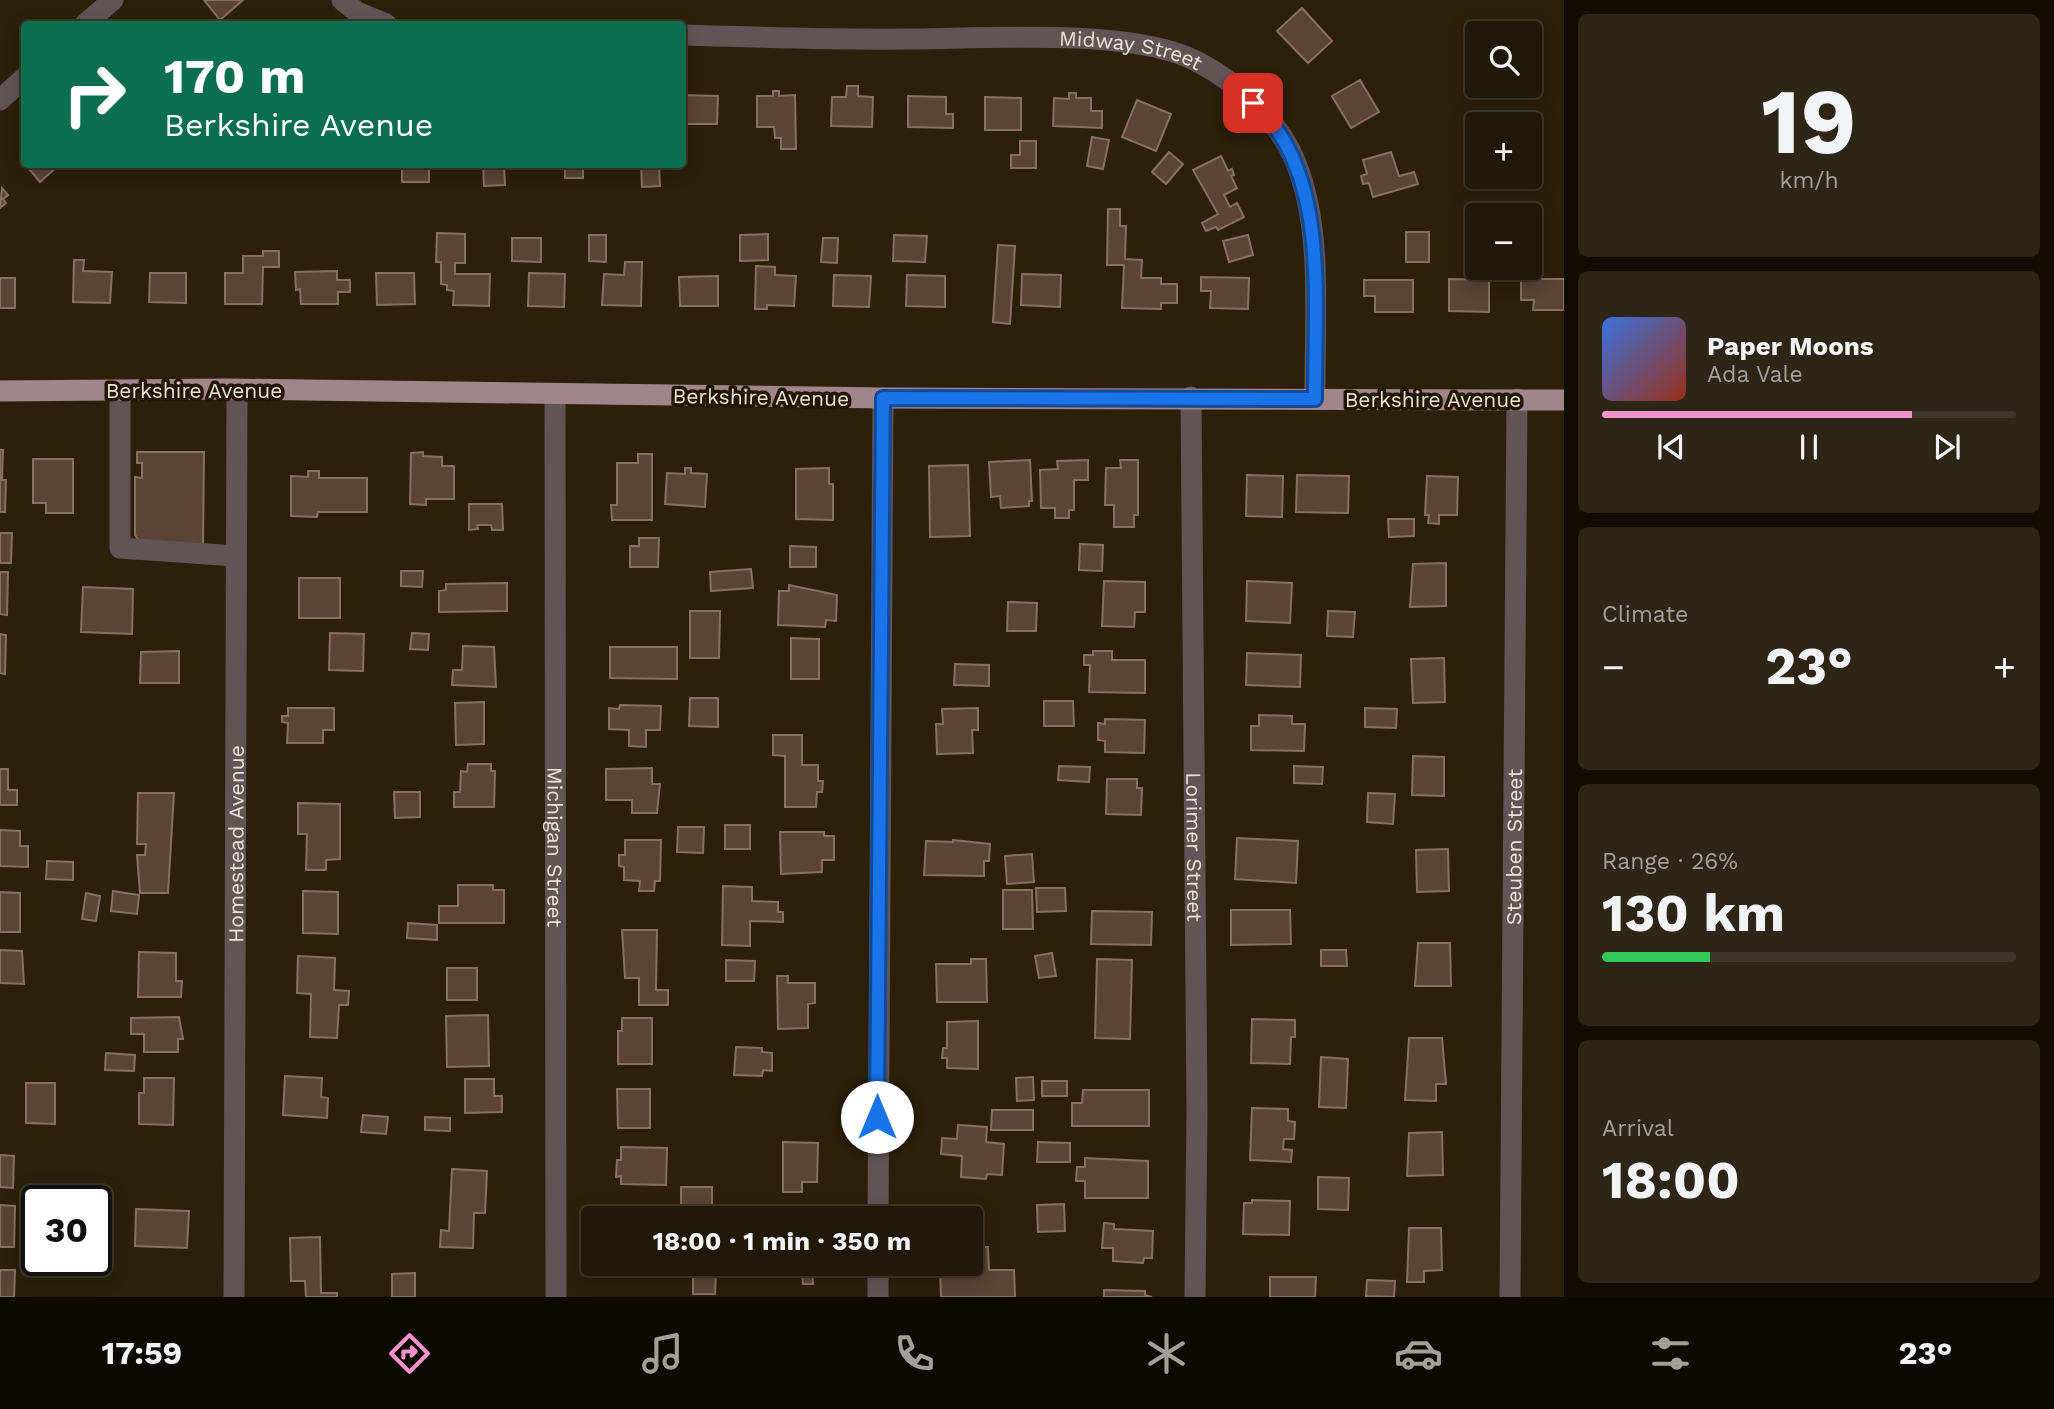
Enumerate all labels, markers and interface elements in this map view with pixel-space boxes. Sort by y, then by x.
map controls [1465,21,1542,280]
button: search [1465,21,1542,98]
street label: Midway Street [1059,25,1207,75]
text: 170 m [164,47,305,105]
icon: right [49,49,140,140]
text: 19 [1761,68,1857,175]
pin [1223,73,1283,133]
icon: arrive [1234,84,1272,122]
text: Berkshire Avenue [164,106,433,144]
button: + [1465,112,1542,189]
text: km/h [1779,167,1839,194]
button: − [1465,203,1542,280]
text: Paper Moons [1707,331,1874,361]
text: Ada Vale [1707,361,1803,388]
street label: Berkshire Avenue [106,378,282,403]
street label: Berkshire Avenue [672,383,850,411]
street label: Berkshire Avenue [1345,387,1521,412]
icon: previous [1652,428,1690,466]
icon: pause [1790,428,1828,466]
icon: next [1928,428,1966,466]
text: Climate [1602,601,1688,628]
text: 23° [1765,636,1853,697]
text: − [1602,645,1625,689]
text: + [1993,645,2016,689]
street label: Homestead Avenue [223,745,248,943]
street label: Michigan Street [543,767,568,927]
street label: Steuben Street [1500,769,1527,925]
street label: Lorimer Street [1182,772,1208,922]
text: Range · 26% [1602,848,1738,875]
text: 130 km [1602,883,1785,944]
position arrow [840,1080,914,1154]
text: Arrival [1602,1115,1674,1142]
text: 18:00 [1602,1150,1740,1211]
speed limit sign: 30 [21,1185,112,1276]
text: 18:00 · 1 min · 350 m [653,1226,911,1256]
icon: directions [385,1329,434,1378]
icon: music [638,1329,687,1378]
icon: phone [890,1329,939,1378]
icon: climate [1142,1329,1191,1378]
icon: car [1394,1329,1443,1378]
icon: filters [1646,1329,1695,1378]
text: 17:59 [102,1334,182,1372]
text: 23° [1899,1334,1952,1372]

